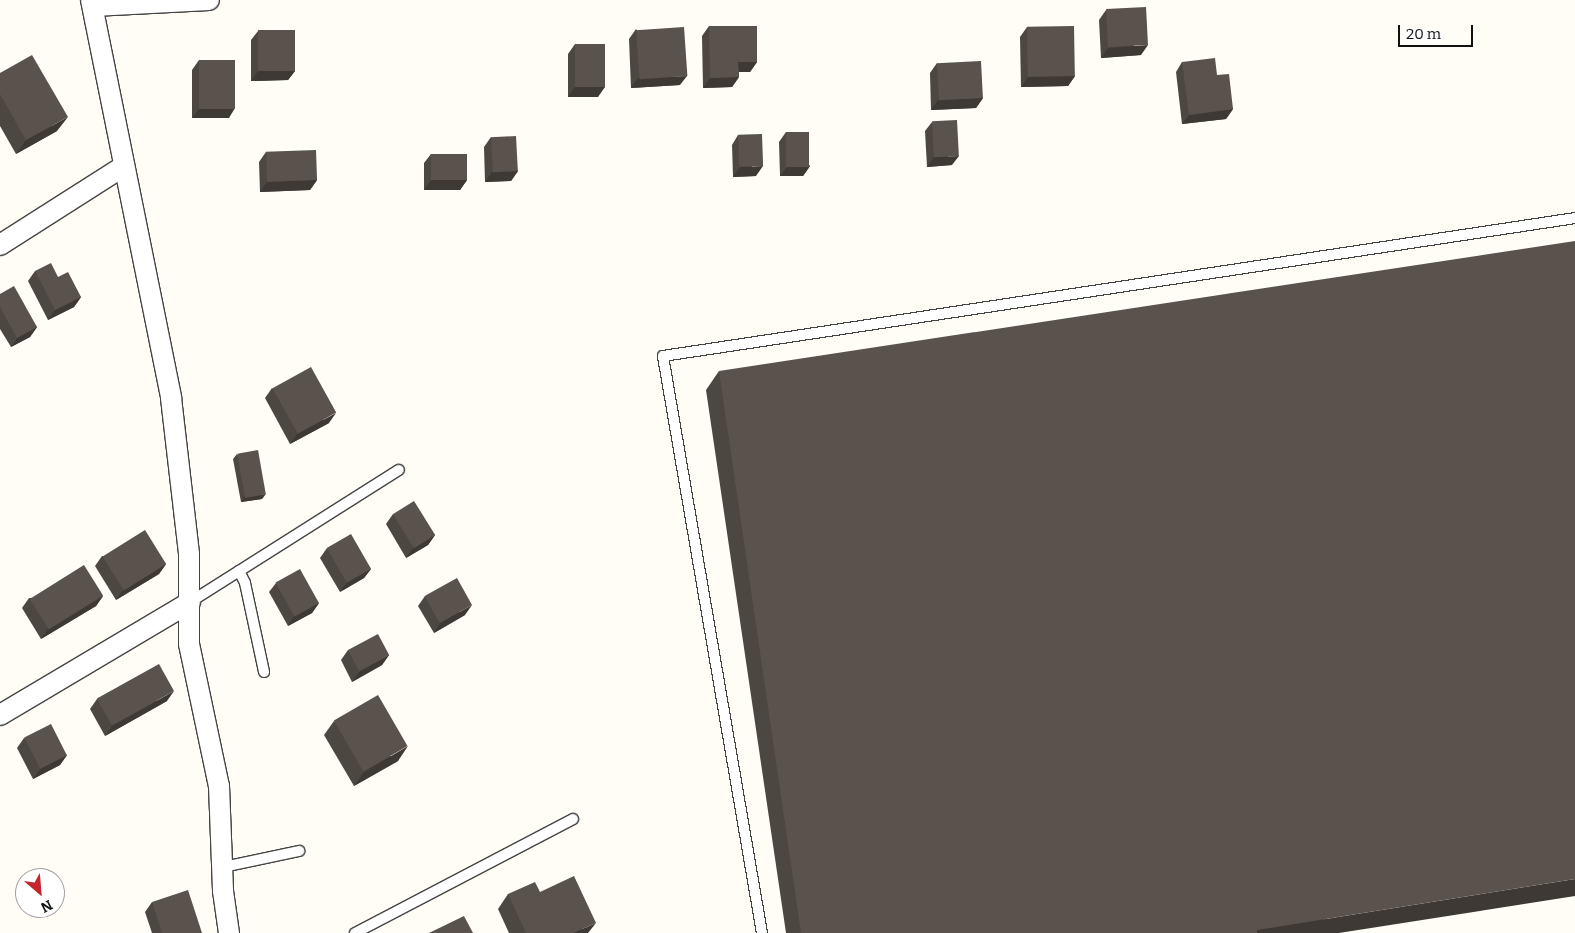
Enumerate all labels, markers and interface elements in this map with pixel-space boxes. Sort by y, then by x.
scale bar [1400,15,1475,47]
text: 20 m [1406,25,1441,43]
north arrow [15,868,65,918]
text: N [38,896,55,916]

